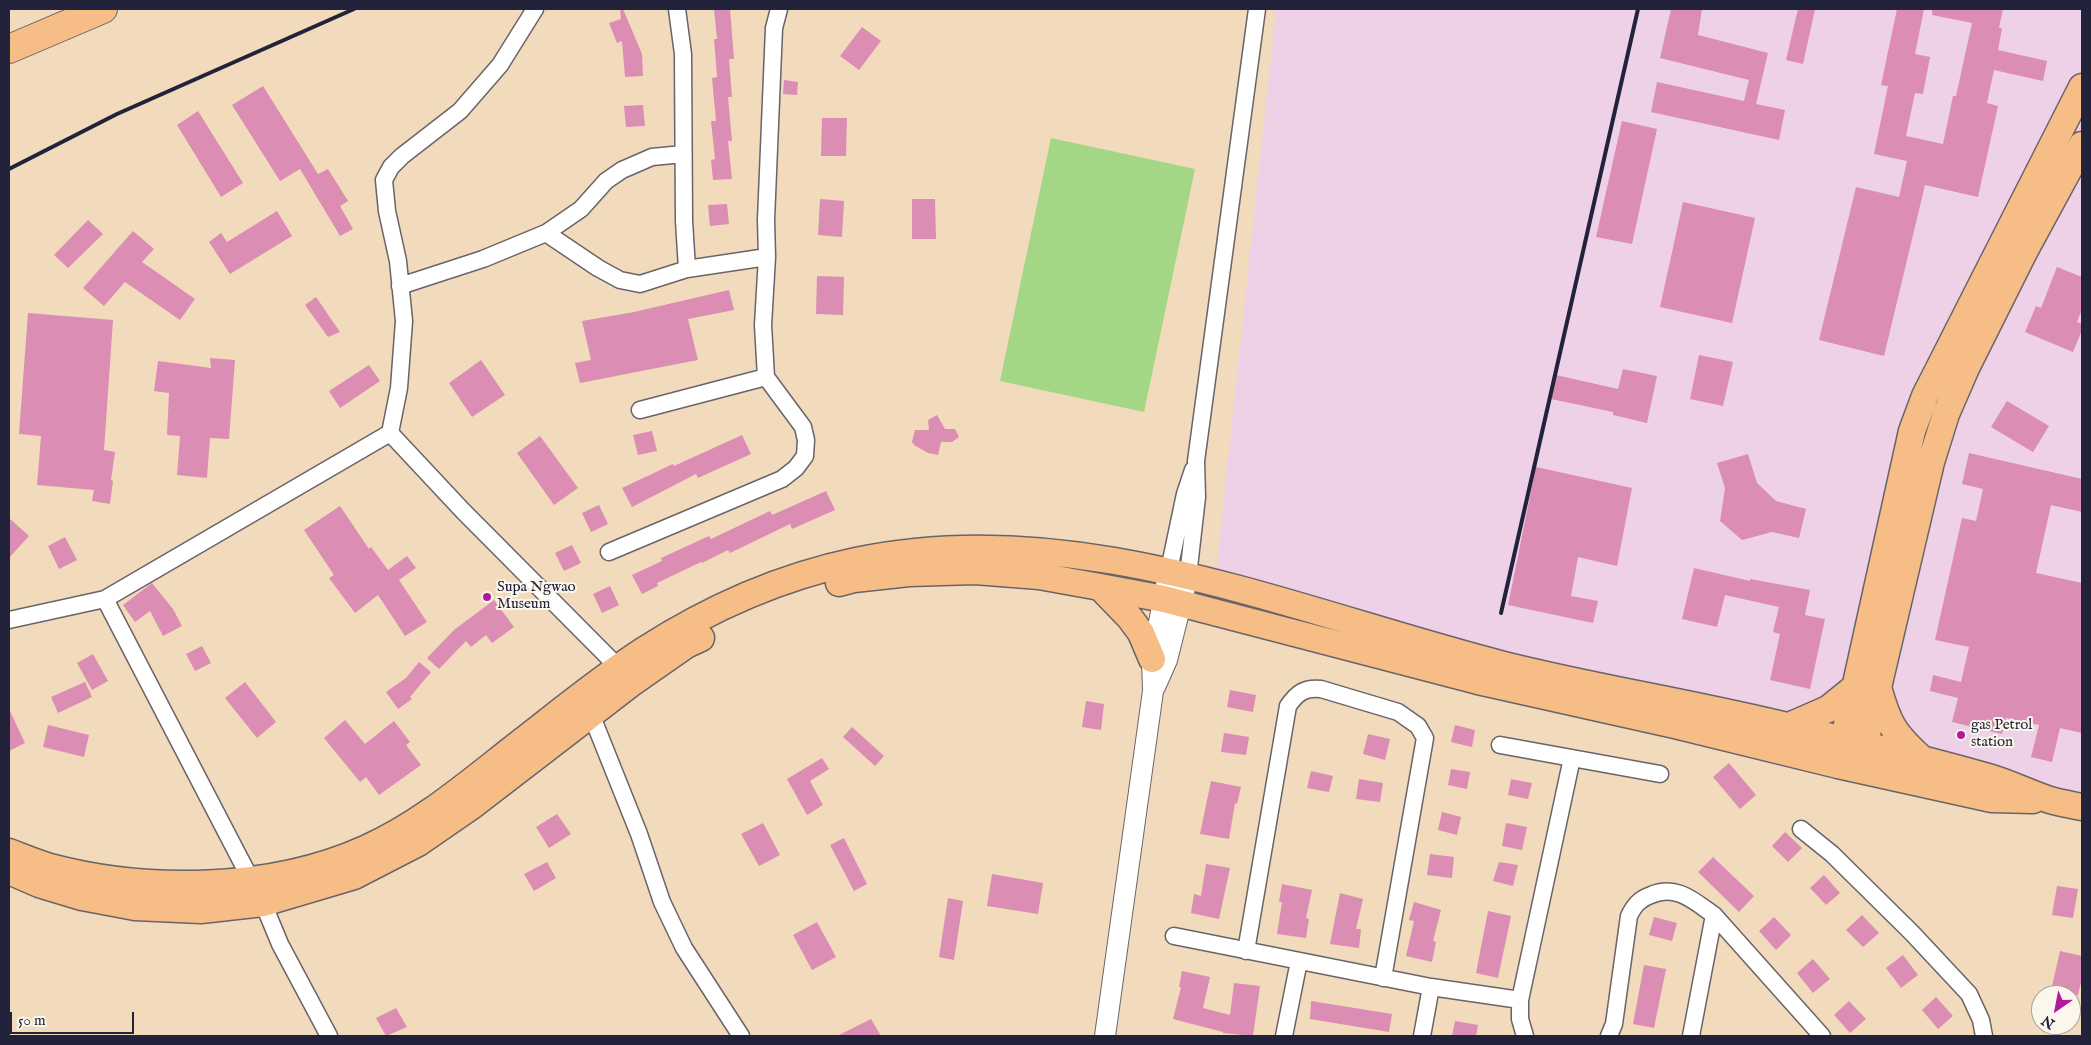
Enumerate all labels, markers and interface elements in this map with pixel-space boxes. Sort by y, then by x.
place label: Supa Ngwao Museum [497,579,576,614]
marker: Supa Ngwao Museum [481,591,493,603]
place label: gas Petrol station [1971,717,2032,752]
marker: gas Petrol station [1955,729,1967,741]
north arrow [2031,985,2081,1035]
scale bar [12,1002,136,1034]
text: 50 m [18,1011,46,1030]
text: N [2038,1011,2058,1033]

